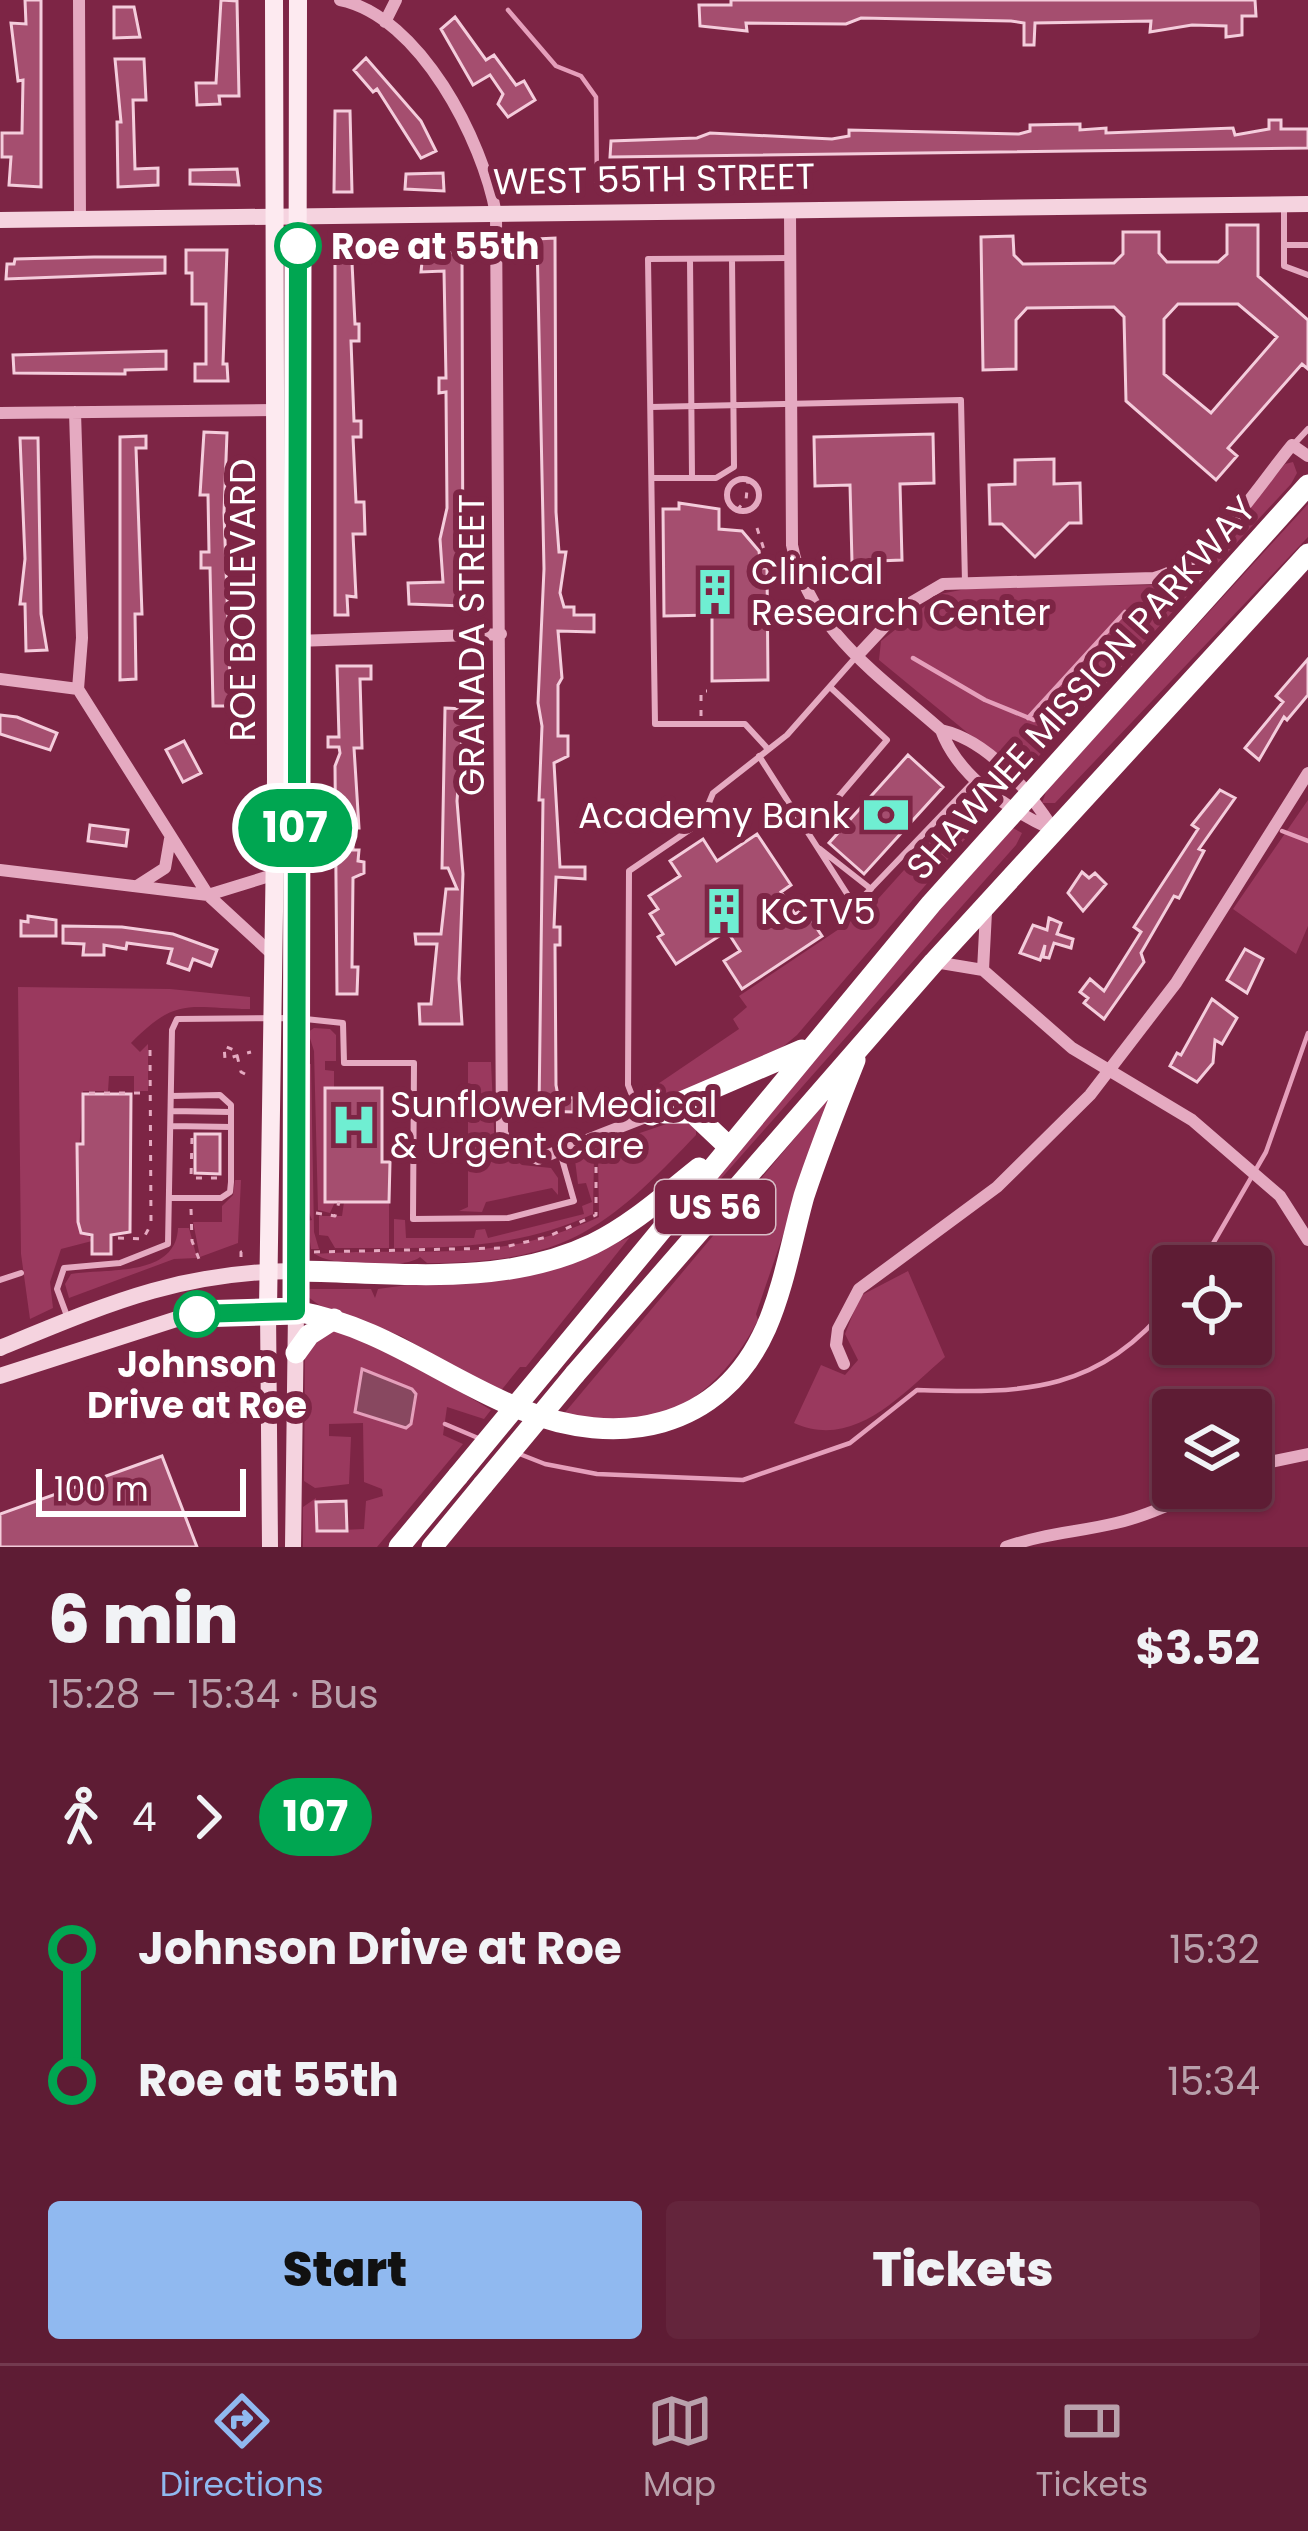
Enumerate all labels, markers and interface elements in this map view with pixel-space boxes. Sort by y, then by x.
street label: WEST 55TH STREET [493,151,815,207]
place label: Roe at 55th [331,221,540,272]
marker: Roe at 55th [276,224,320,268]
street label: ROE BOULEVARD [217,459,268,741]
street label: SHAWNEE MISSION PARKWAY [895,485,1267,891]
street label: GRANADA STREET [446,494,497,796]
place label: Clinical Research Center [751,546,1051,638]
building icon: Clinical Research Center [690,567,740,617]
line badge: 107 [226,789,364,867]
place label: Academy Bank [578,790,850,841]
bank icon: Academy Bank [861,790,911,840]
text: 107 [262,798,328,857]
building icon: KCTV5 [699,886,749,936]
place label: KCTV5 [760,886,876,937]
place label: Sunflower Medical & Urgent Care [390,1079,717,1171]
hospital icon: Sunflower Medical & Urgent Care [329,1100,379,1150]
road number: US 56 [655,1180,775,1234]
map controls [1152,1245,1272,1509]
button: locate [1152,1245,1272,1365]
marker: Johnson Drive at Roe [175,1292,219,1336]
place label: Johnson Drive at Roe [87,1339,307,1431]
button: layers [1152,1389,1272,1509]
scale bar [36,1463,246,1516]
text: 100 m [54,1466,149,1513]
text: 6 min [48,1574,239,1666]
text: $3.52 [1136,1617,1260,1680]
text: 15:28 – 15:34 · Bus [48,1667,379,1722]
icon: walk [48,1784,114,1850]
icon: forward [175,1784,241,1850]
text: 107 [283,1787,348,1846]
text: 4 [132,1790,157,1845]
text: Johnson Drive at Roe [138,1917,622,1980]
text: 15:32 [1169,1922,1260,1977]
text: Roe at 55th [138,2049,399,2112]
text: 15:34 [1167,2054,1260,2109]
button: Start [48,2201,642,2339]
button: Tickets [666,2201,1260,2339]
tab: Directions [160,2388,324,2510]
tab: Map [643,2388,716,2510]
tab: Tickets [1036,2388,1148,2510]

